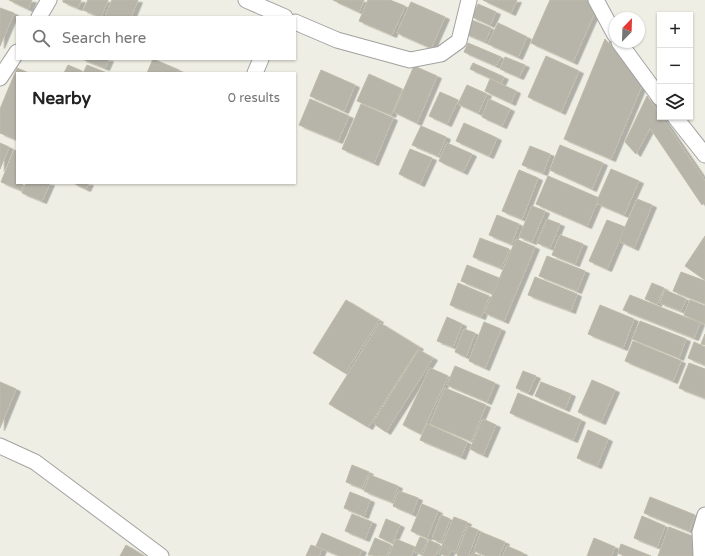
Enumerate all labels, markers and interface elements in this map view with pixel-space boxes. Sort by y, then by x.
north arrow [609,12,645,48]
map controls [657,12,693,120]
button: + [657,12,693,48]
search box [16,16,296,60]
icon: search [30,27,52,49]
text: Search here [62,29,146,47]
button: − [657,48,693,84]
button: layers [657,84,693,120]
text: Nearby [32,88,91,109]
text: 0 results [228,90,280,106]

